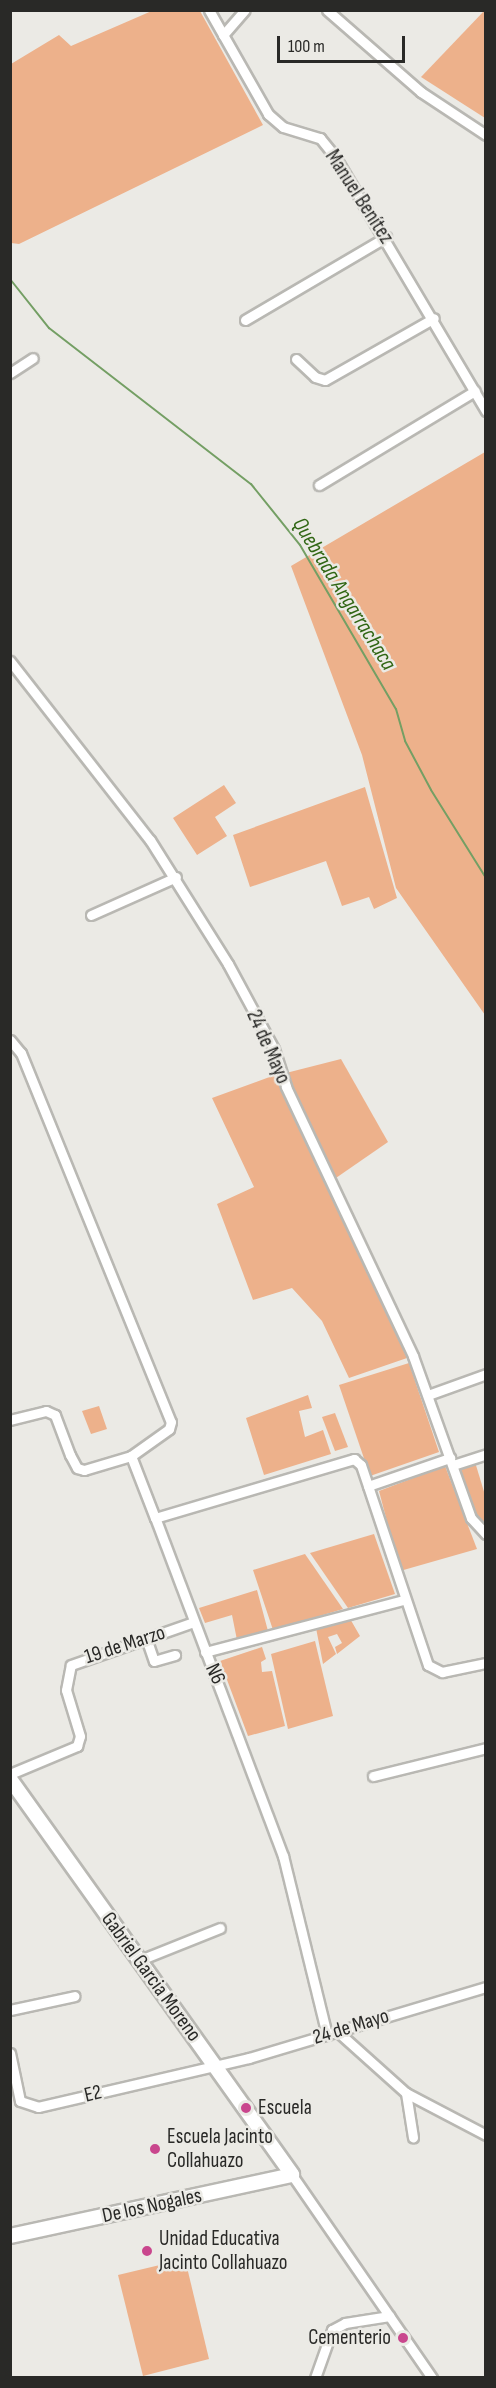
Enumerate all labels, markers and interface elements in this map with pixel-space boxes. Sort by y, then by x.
scale bar [280,24,408,62]
text: 100 m [288,36,325,57]
street label: Manuel Benítez [319,145,399,249]
water label: Quebrada Angarrachaca [286,513,402,675]
street label: 24 de Mayo [241,1006,295,1088]
street label: 19 de Marzo [82,1620,168,1670]
street label: N6 [199,1660,231,1688]
street label: Gabriel Garcia Moreno [96,1907,206,2047]
street label: 24 de Mayo [310,2004,392,2050]
street label: E2 [82,2080,104,2108]
place label: Escuela [258,2095,312,2121]
marker: Escuela [239,2101,253,2115]
place label: Escuela Jacinto Collahuazo [167,2124,273,2174]
marker: Escuela Jacinto Collahuazo [148,2142,162,2156]
street label: De los Nogales [100,2183,204,2229]
place label: Unidad Educativa Jacinto Collahuazo [159,2226,288,2276]
marker: Unidad Educativa Jacinto Collahuazo [140,2244,154,2258]
place label: Cementerio [308,2325,391,2351]
marker: Cementerio [396,2331,410,2345]

